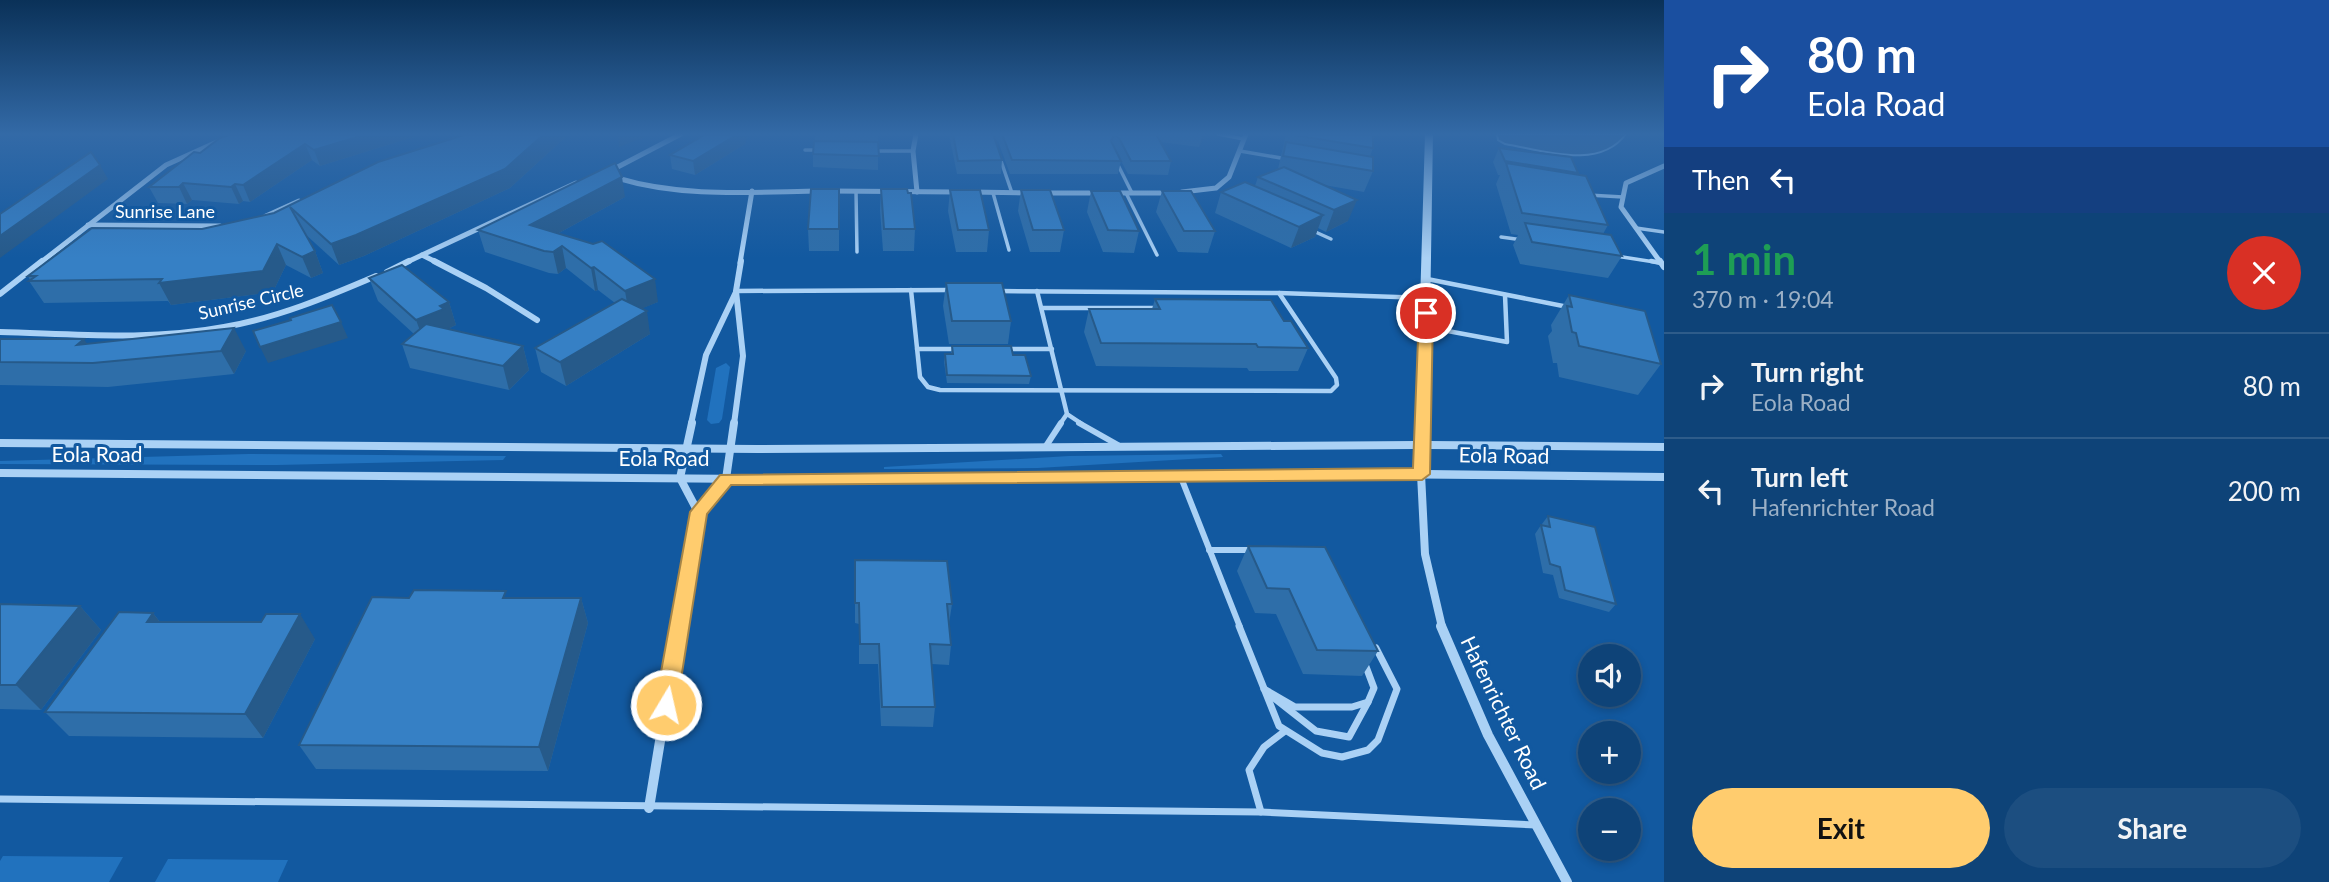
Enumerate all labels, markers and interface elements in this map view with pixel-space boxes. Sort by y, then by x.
text: 80 m [1807,25,1917,83]
icon: right [1692,28,1783,119]
text: Eola Road [1807,84,1945,123]
icon: left [1764,161,1802,199]
text: Then [1692,164,1750,196]
street label: Sunrise Lane [115,200,215,222]
text: 1 min [1692,234,1796,284]
button: close [2227,236,2301,310]
street label: Sunrise Circle [196,278,306,324]
pin [1396,283,1456,343]
text: 370 m · 19:04 [1692,285,1834,313]
icon: arrive [1407,294,1445,332]
text: Turn right [1751,356,1864,388]
icon: right [1692,367,1730,405]
text: 80 m [2243,370,2301,402]
text: Eola Road [1751,388,1851,416]
street label: Eola Road [52,441,142,466]
street label: Eola Road [1458,441,1550,468]
street label: Eola Road [619,445,709,470]
text: Turn left [1751,461,1848,493]
icon: left [1692,472,1730,510]
text: 200 m [2228,475,2301,507]
text: Hafenrichter Road [1751,493,1935,521]
street label: Hafenrichter Road [1456,631,1552,793]
map controls [1578,644,1641,861]
button: sound [1578,644,1641,707]
position arrow [629,668,703,742]
button: + [1578,721,1641,784]
button: Exit [1692,788,1990,868]
button: Share [2004,788,2301,868]
button: − [1578,798,1641,861]

